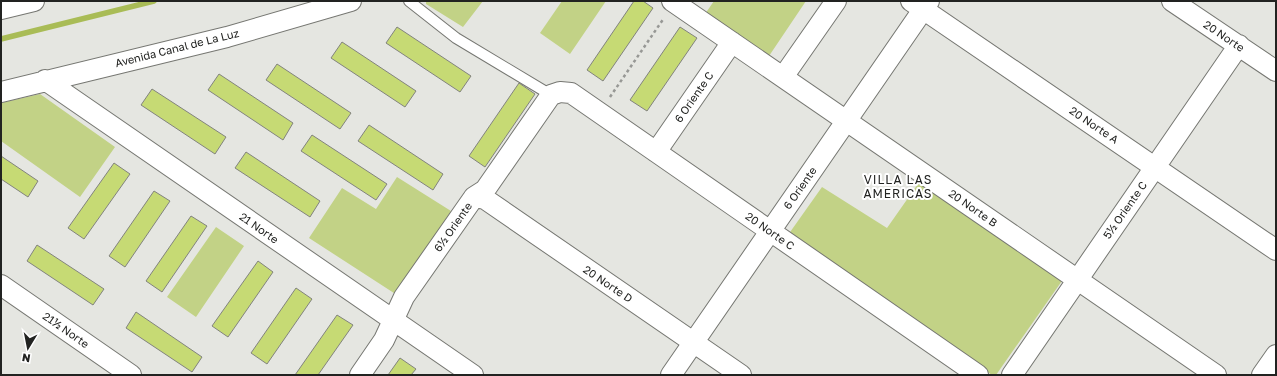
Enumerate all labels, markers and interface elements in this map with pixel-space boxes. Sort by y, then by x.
street label: 20 Norte [1201,17,1247,54]
street label: Avenida Canal de La Luz [114,26,240,69]
street label: 6 Oriente C [671,69,716,125]
street label: 20 Norte A [1067,103,1122,146]
street label: 6 Oriente [780,164,819,211]
district label: VILLA LAS AMERICAS [863,172,933,201]
street label: 5½ Oriente C [1100,178,1149,241]
street label: 20 Norte B [946,186,1000,229]
street label: 6½ Oriente [431,200,474,254]
street label: 21 Norte [237,209,281,246]
street label: 20 Norte C [743,209,797,252]
street label: 20 Norte D [581,262,636,305]
street label: 21½ Norte [41,309,92,350]
north arrow [8,328,48,368]
text: N [21,351,31,365]

